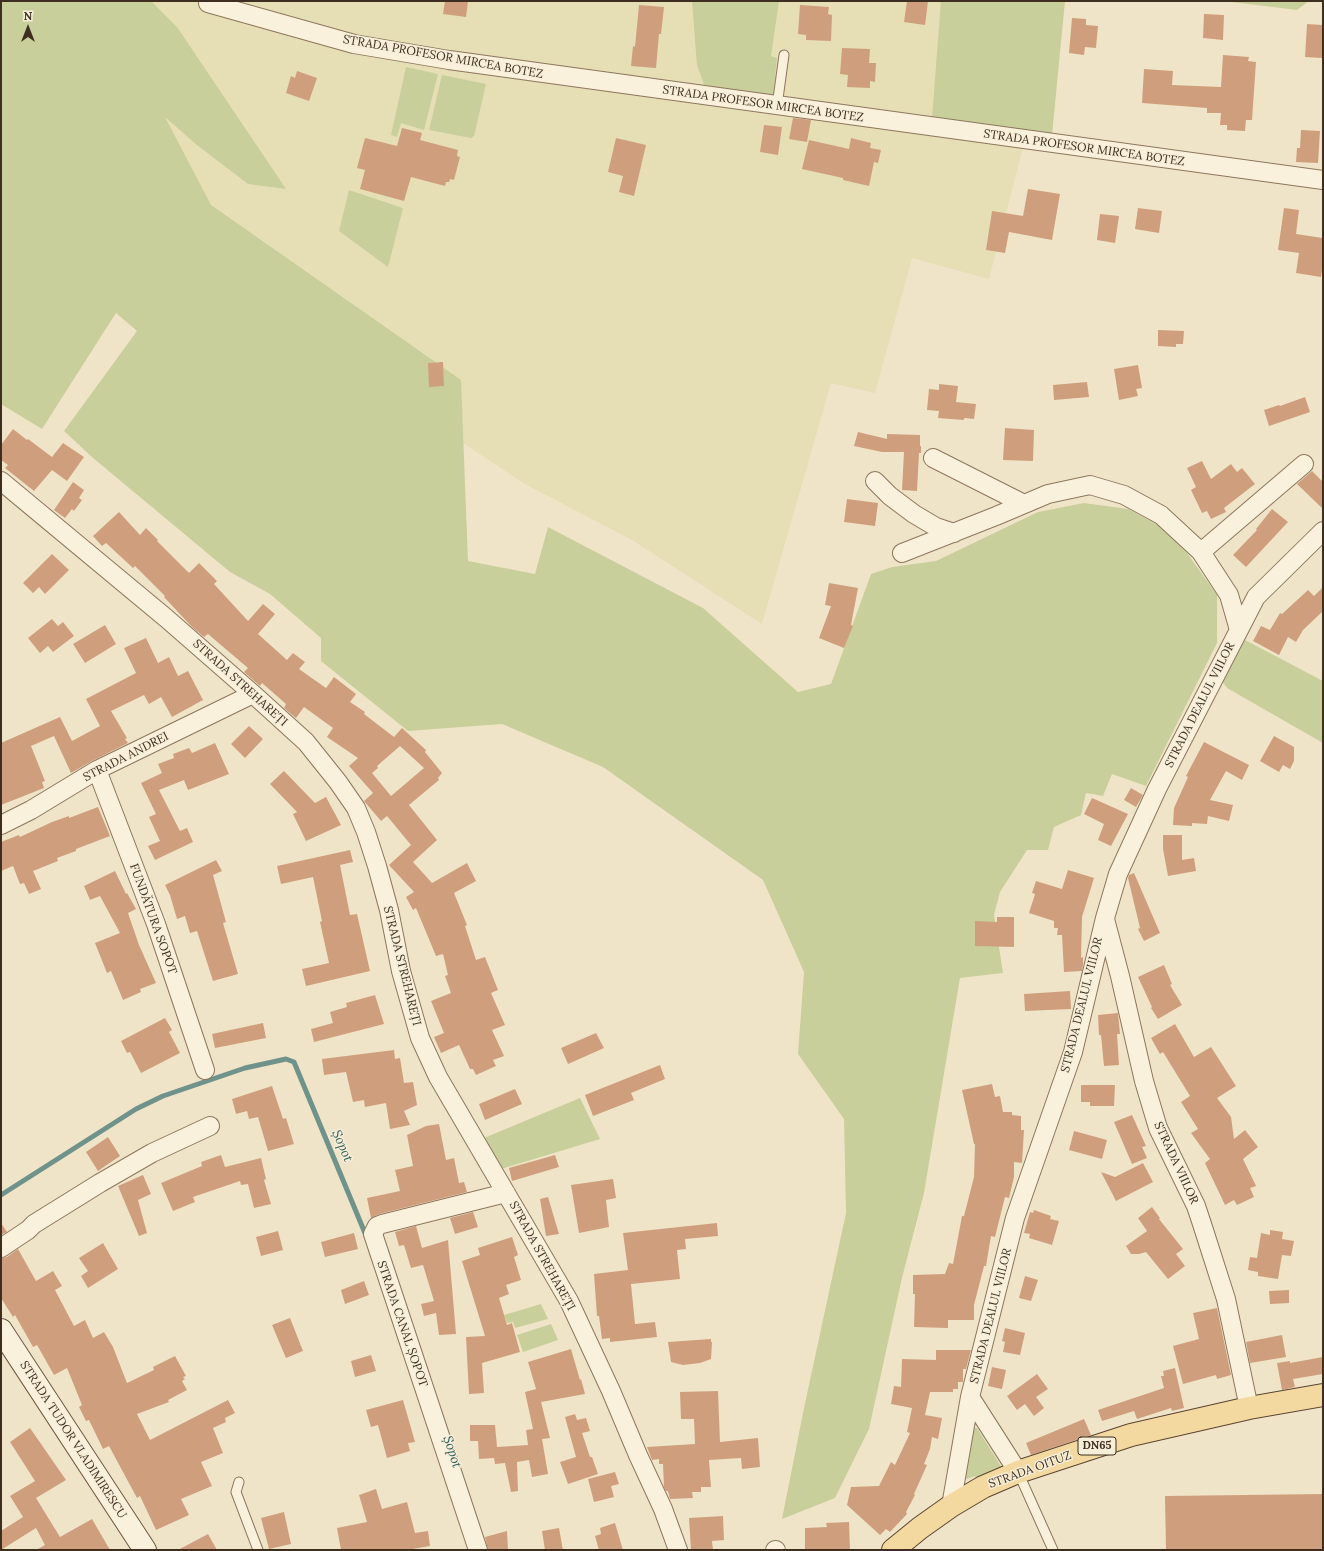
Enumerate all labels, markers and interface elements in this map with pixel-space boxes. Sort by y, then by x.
north arrow [8,8,48,48]
text: N [24,9,32,23]
street label: STRADA PROFESOR MIRCEA BOTEZ [342,32,544,82]
street label: STRADA PROFESOR MIRCEA BOTEZ [661,83,865,125]
street label: STRADA PROFESOR MIRCEA BOTEZ [982,127,1186,169]
street label: STRADA STREHAREȚI [190,637,290,729]
street label: STRADA DEALUL VIILOR [1162,640,1238,770]
street label: STRADA ANDREI [81,729,171,785]
street label: FUNDĂTURA SOPOT [126,862,180,976]
street label: STRADA STREHAREȚI [380,905,424,1027]
street label: STRADA DEALUL VIILOR [1058,936,1106,1074]
street label: STRADA VIILOR [1151,1120,1201,1206]
water label: Șopot [328,1128,356,1164]
street label: STRADA STREHAREȚI [506,1199,578,1313]
street label: STRADA DEALUL VIILOR [967,1247,1015,1385]
street label: STRADA CANAL ȘOPOT [374,1259,430,1389]
street label: STRADA TUDOR VLADIMIRESCU [17,1359,129,1521]
water label: Șopot [439,1434,465,1470]
road number: DN65 [1078,1437,1116,1455]
street label: STRADA OITUZ [987,1448,1073,1492]

